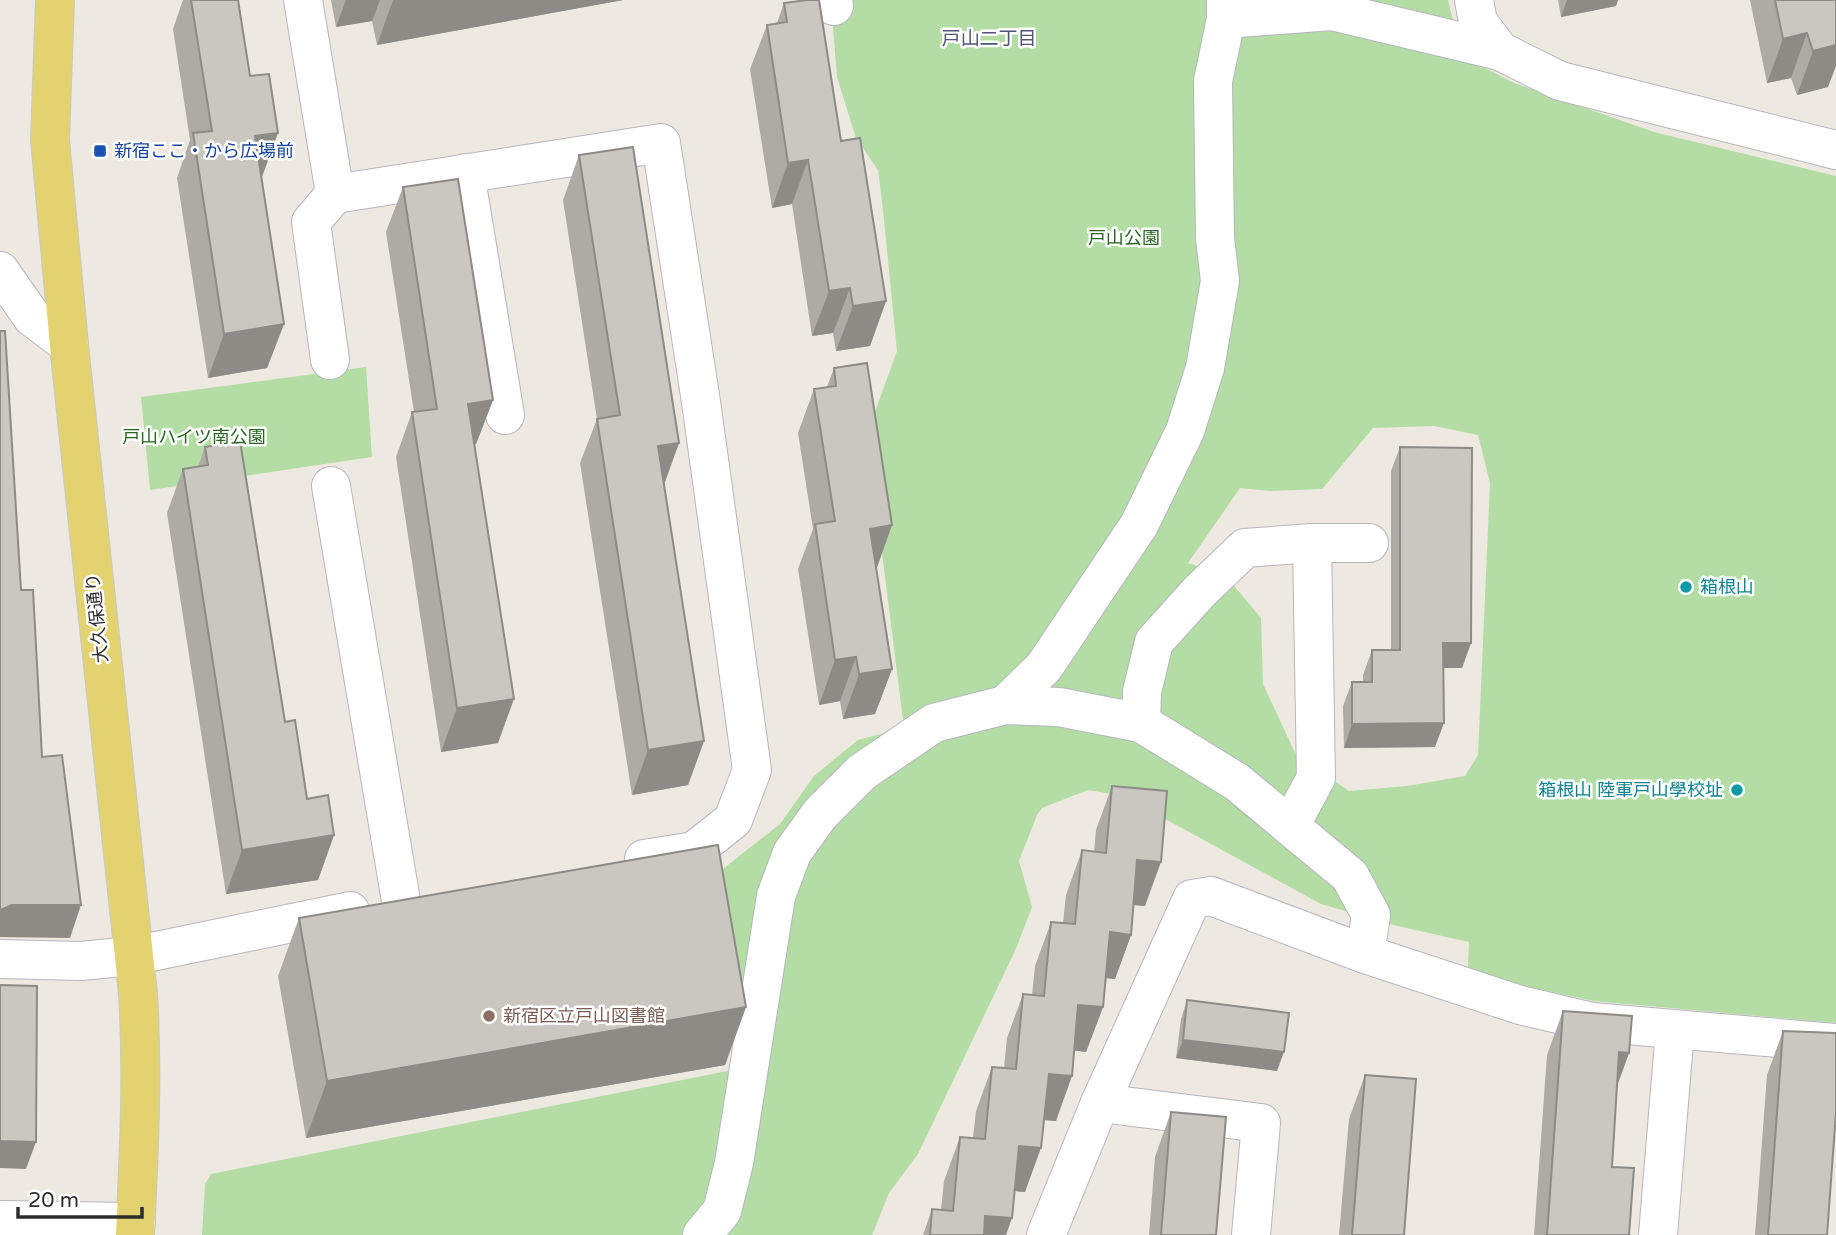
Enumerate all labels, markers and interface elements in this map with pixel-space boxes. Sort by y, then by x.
district label: 戸山二丁目 [941,28,1037,50]
place label: 新宿ここ・から広場前 [114,140,294,162]
marker: 新宿ここ・から広場前 [92,143,108,159]
park label: 戸山公園 [1088,227,1160,249]
park label: 戸山ハイツ南公園 [122,426,266,448]
street label: 大久保通り [81,572,113,664]
place label: 箱根山 [1700,576,1754,598]
marker: 箱根山 [1678,579,1694,595]
place label: 箱根山 陸軍戸山學校址 [1538,779,1723,801]
marker: 箱根山 陸軍戸山學校址 [1729,782,1745,798]
place label: 新宿区立戸山図書館 [503,1005,665,1027]
marker: 新宿区立戸山図書館 [481,1008,497,1024]
scale bar [18,1176,142,1220]
text: 20 m [28,1188,79,1213]

